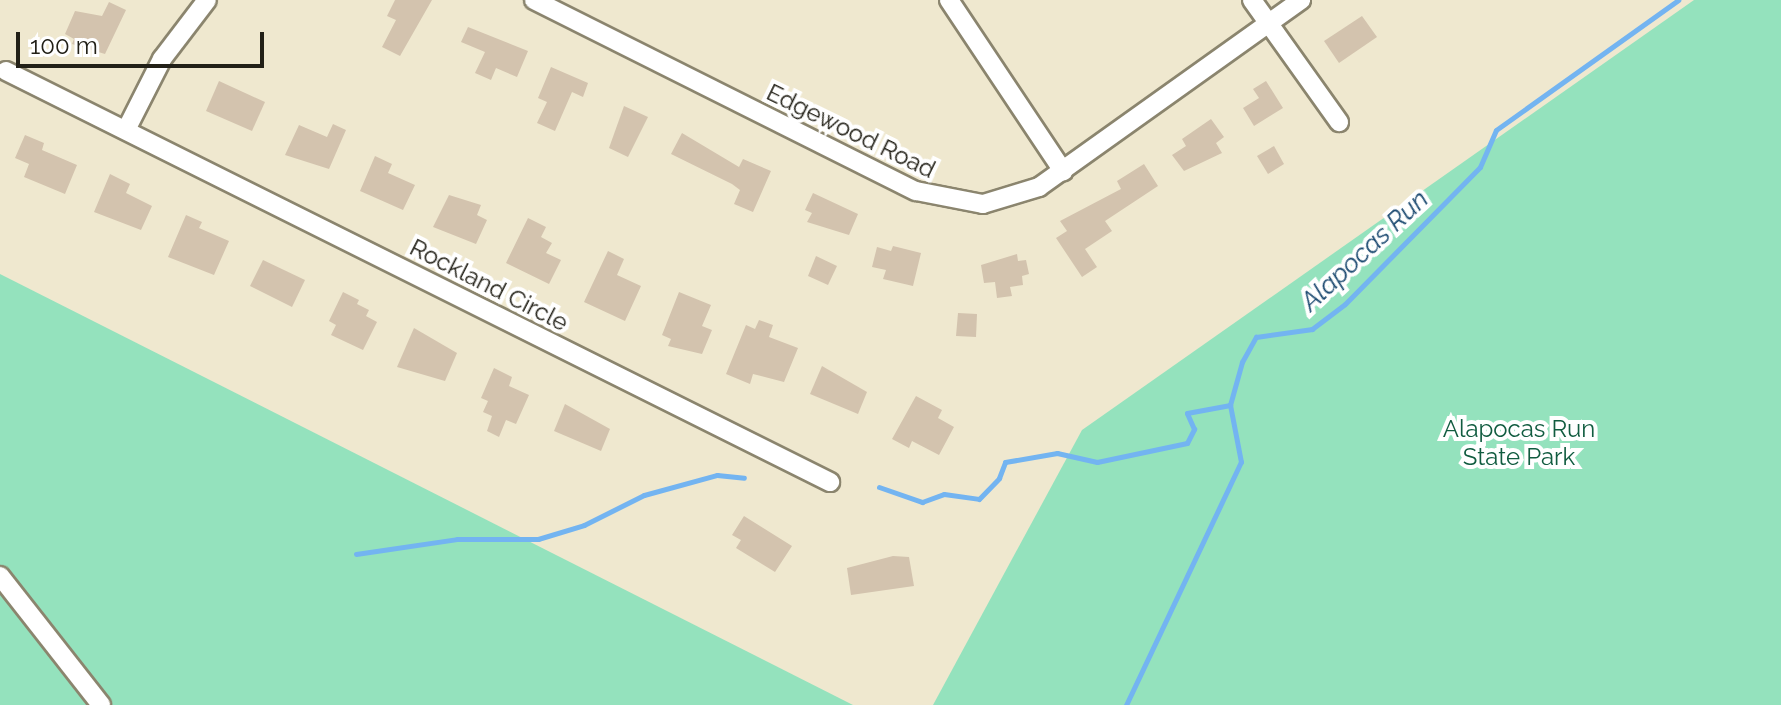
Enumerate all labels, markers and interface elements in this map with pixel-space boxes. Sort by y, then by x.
scale bar [20,16,268,66]
text: 100 m [30,31,98,60]
street label: Edgewood Road [762,78,940,184]
water label: Alapocas Run [1295,184,1435,318]
street label: Rockland Circle [405,233,573,337]
park label: Alapocas Run State Park [1443,415,1595,471]

